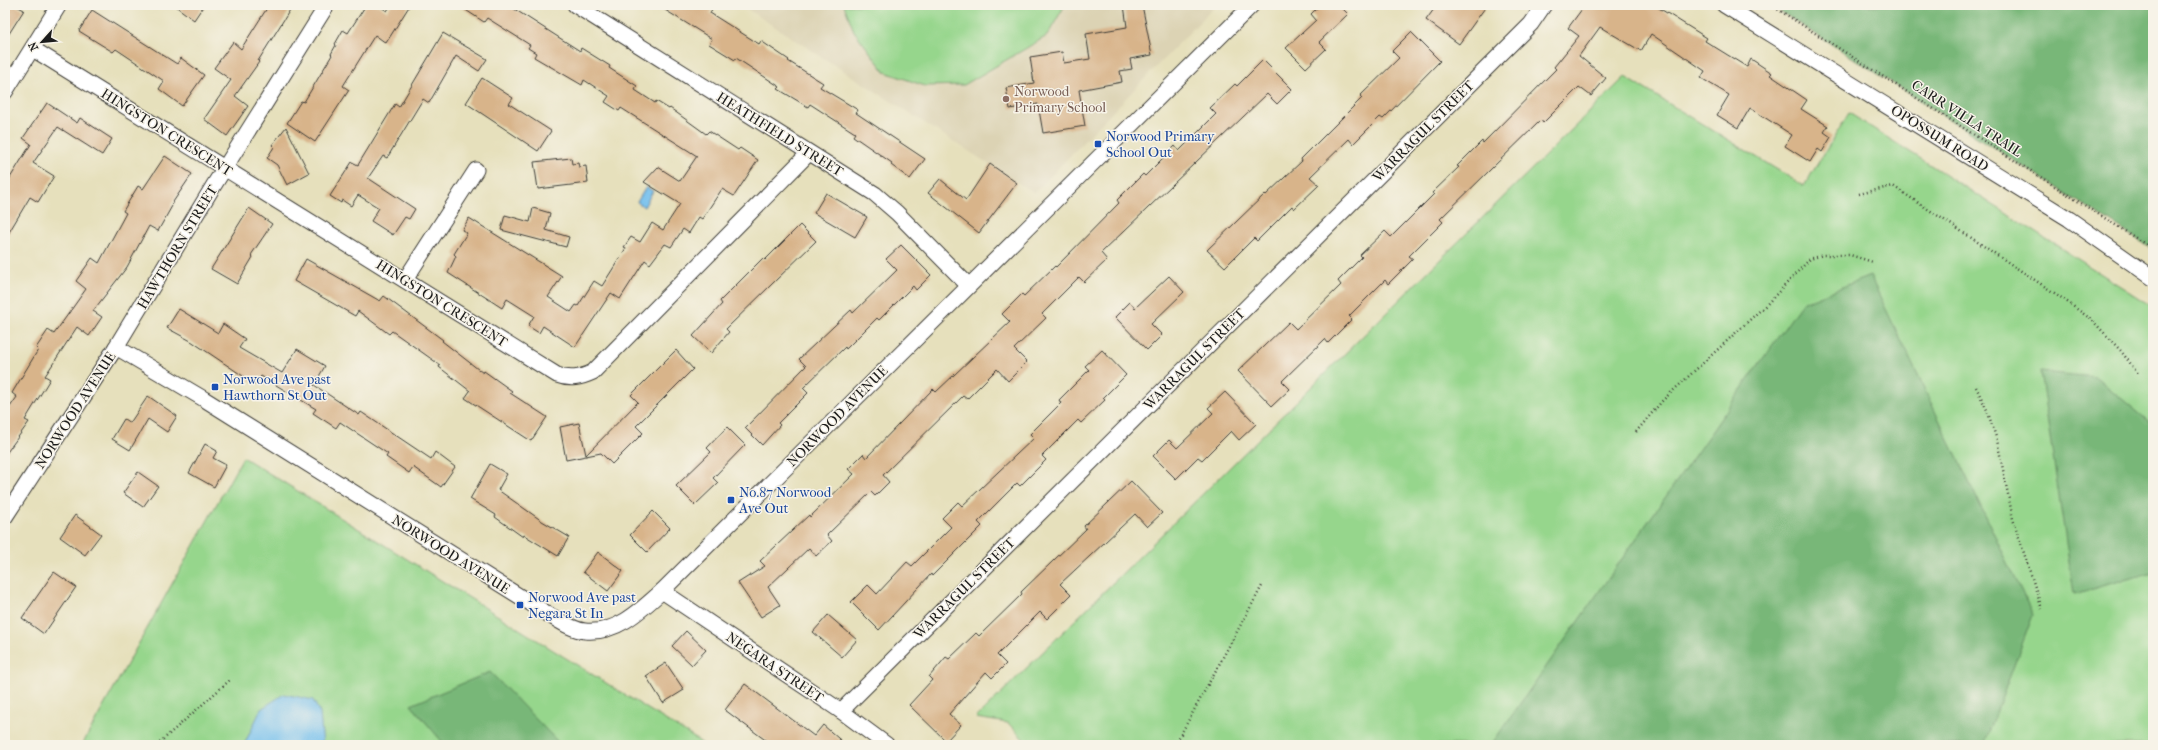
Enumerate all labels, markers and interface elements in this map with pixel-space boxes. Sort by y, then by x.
north arrow [22,22,62,62]
text: N [26,39,41,53]
street label: CARR VILLA TRAIL [1908,76,2026,161]
street label: WARRAGUL STREET [1368,77,1478,186]
place label: Norwood Primary School [1014,83,1106,116]
street label: HINGSTON CRESCENT [98,85,236,180]
street label: HEATHFIELD STREET [713,89,847,181]
marker: Norwood Primary School [1001,94,1011,104]
street label: OPOSSUM ROAD [1888,102,1992,175]
place label: Norwood Primary School Out [1106,128,1215,161]
marker: Norwood Primary School Out [1093,139,1103,149]
street label: HAWTHORN STREET [134,182,221,312]
street label: HINGSTON CRESCENT [373,256,511,351]
street label: WARRAGUL STREET [1139,305,1249,414]
street label: NORWOOD AVENUE [31,348,120,472]
street label: NORWOOD AVENUE [783,362,892,470]
place label: Norwood Ave past Hawthorn St Out [223,371,331,404]
marker: Norwood Ave past Hawthorn St Out [210,382,220,392]
place label: No.87 Norwood Ave Out [738,484,832,517]
marker: No.87 Norwood Ave Out [726,495,736,505]
street label: NORWOOD AVENUE [389,511,513,598]
street label: WARRAGUL STREET [909,534,1019,643]
place label: Norwood Ave past Negara St In [528,589,636,622]
marker: Norwood Ave past Negara St In [515,600,525,610]
street label: NEGARA STREET [723,629,827,707]

